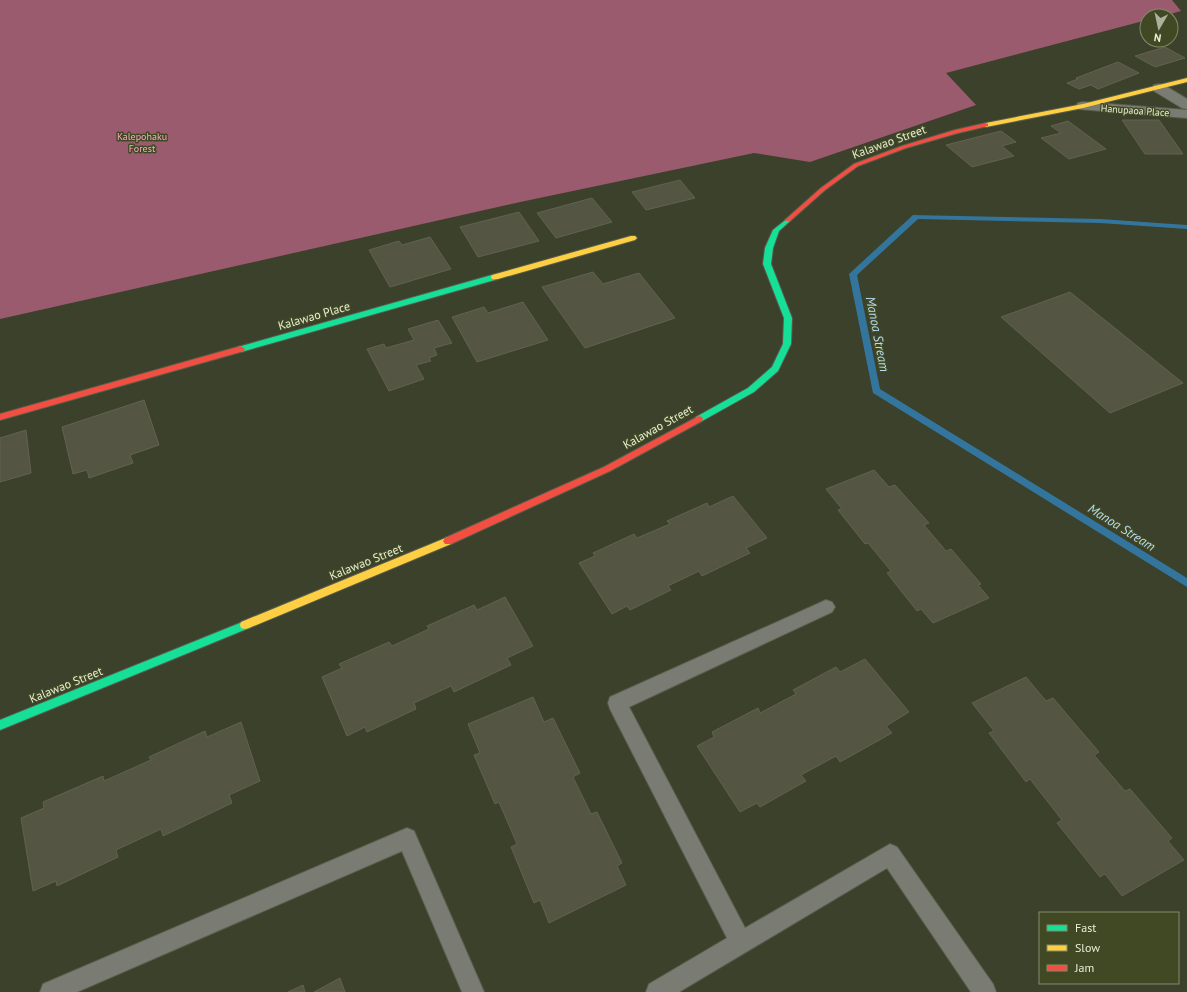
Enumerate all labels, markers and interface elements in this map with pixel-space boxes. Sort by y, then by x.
north arrow [1139,8,1179,48]
text: N [1153,30,1162,45]
street label: Hanupaoa Place [1100,102,1170,119]
street label: Kalawao Street [850,121,928,162]
park label: Kalepohaku Forest [117,130,167,155]
water label: Manoa Stream [862,295,893,373]
street label: Kalawao Place [276,298,352,333]
street label: Kalawao Street [620,401,695,452]
water label: Manoa Stream [1085,500,1159,555]
street label: Kalawao Street [327,540,405,583]
street label: Kalawao Street [27,663,105,706]
legend [1039,912,1179,984]
text: Fast [1075,920,1096,935]
text: Slow [1075,940,1100,955]
text: Jam [1074,960,1094,975]

